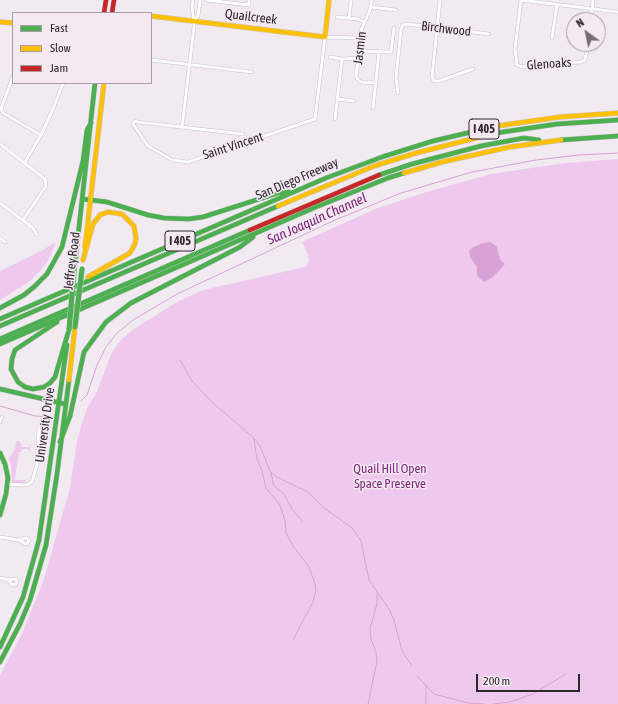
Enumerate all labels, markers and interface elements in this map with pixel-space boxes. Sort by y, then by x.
street label: Quailcreek [224,6,278,28]
legend [12,12,152,84]
north arrow [566,12,606,52]
text: N [574,16,586,30]
street label: Birchwood [420,18,472,40]
text: Fast [50,21,68,35]
street label: Jasmin [350,30,370,66]
text: Slow [50,41,71,55]
street label: Glenoaks [526,55,572,73]
text: Jam [50,61,68,75]
road number: I 405 [469,119,499,139]
street label: Saint Vincent [201,129,265,163]
street label: San Diego Freeway [253,155,341,203]
water label: San Joaquin Channel [265,190,369,248]
street label: Jeffrey Road [61,231,83,291]
road number: I 405 [165,231,195,251]
street label: University Drive [32,386,58,464]
park label: Quail Hill Open Space Preserve [353,461,427,492]
scale bar [478,666,582,692]
text: 200 m [483,674,510,688]

